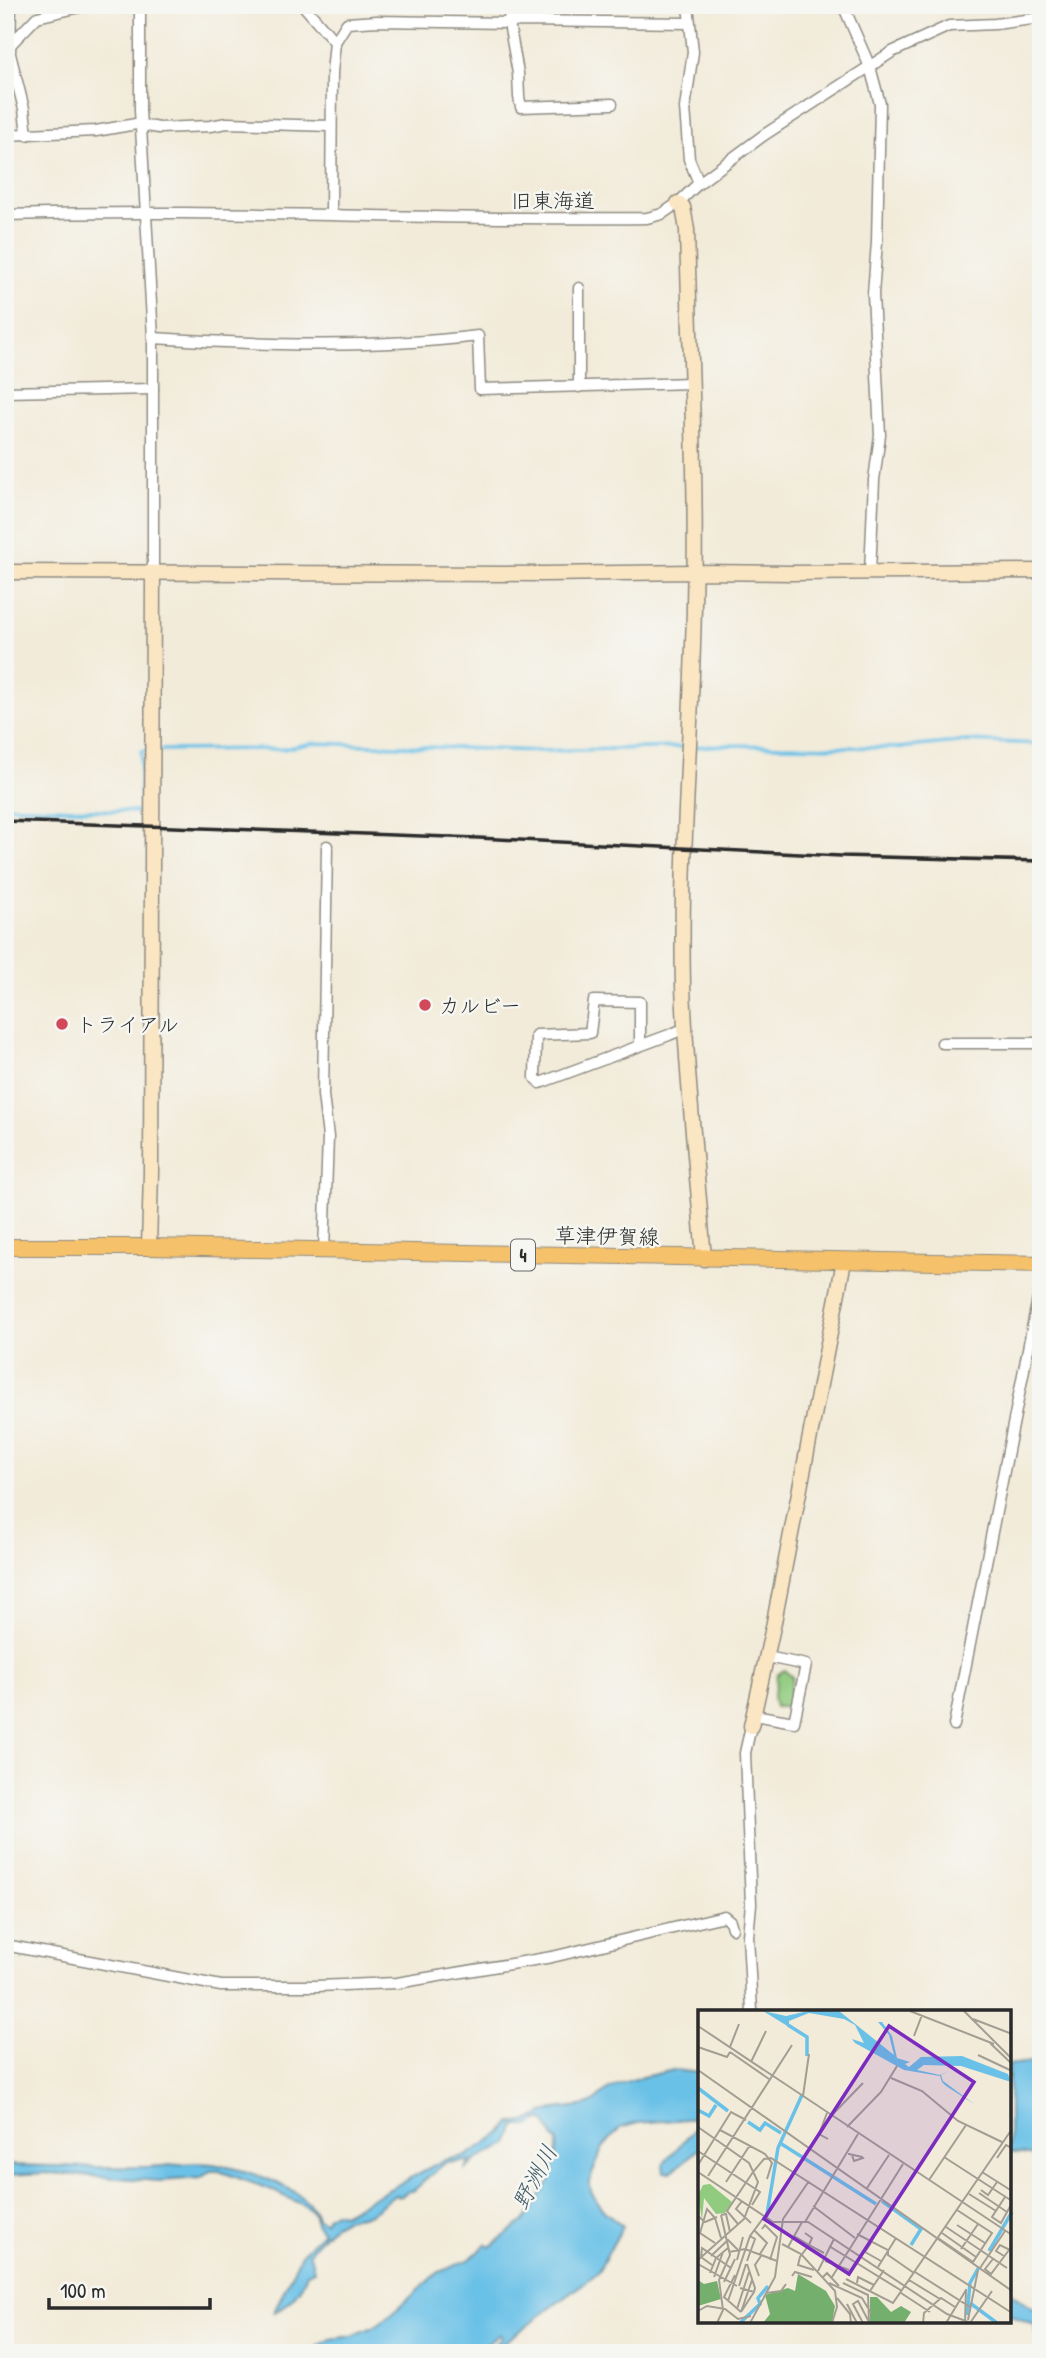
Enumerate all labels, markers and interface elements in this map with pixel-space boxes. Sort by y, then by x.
street label: 旧東海道 [511,186,595,215]
place label: カルビー [439,991,521,1020]
marker: カルビー [417,997,433,1013]
place label: トライアル [76,1010,179,1039]
marker: トライアル [54,1016,70,1032]
street label: 草津伊賀線 [554,1221,660,1251]
road number: 4 [511,1240,535,1270]
inset map [698,2010,1011,2323]
water label: 野洲川 [504,2139,564,2215]
scale bar [49,2267,210,2311]
text: 100 m [60,2276,106,2305]

